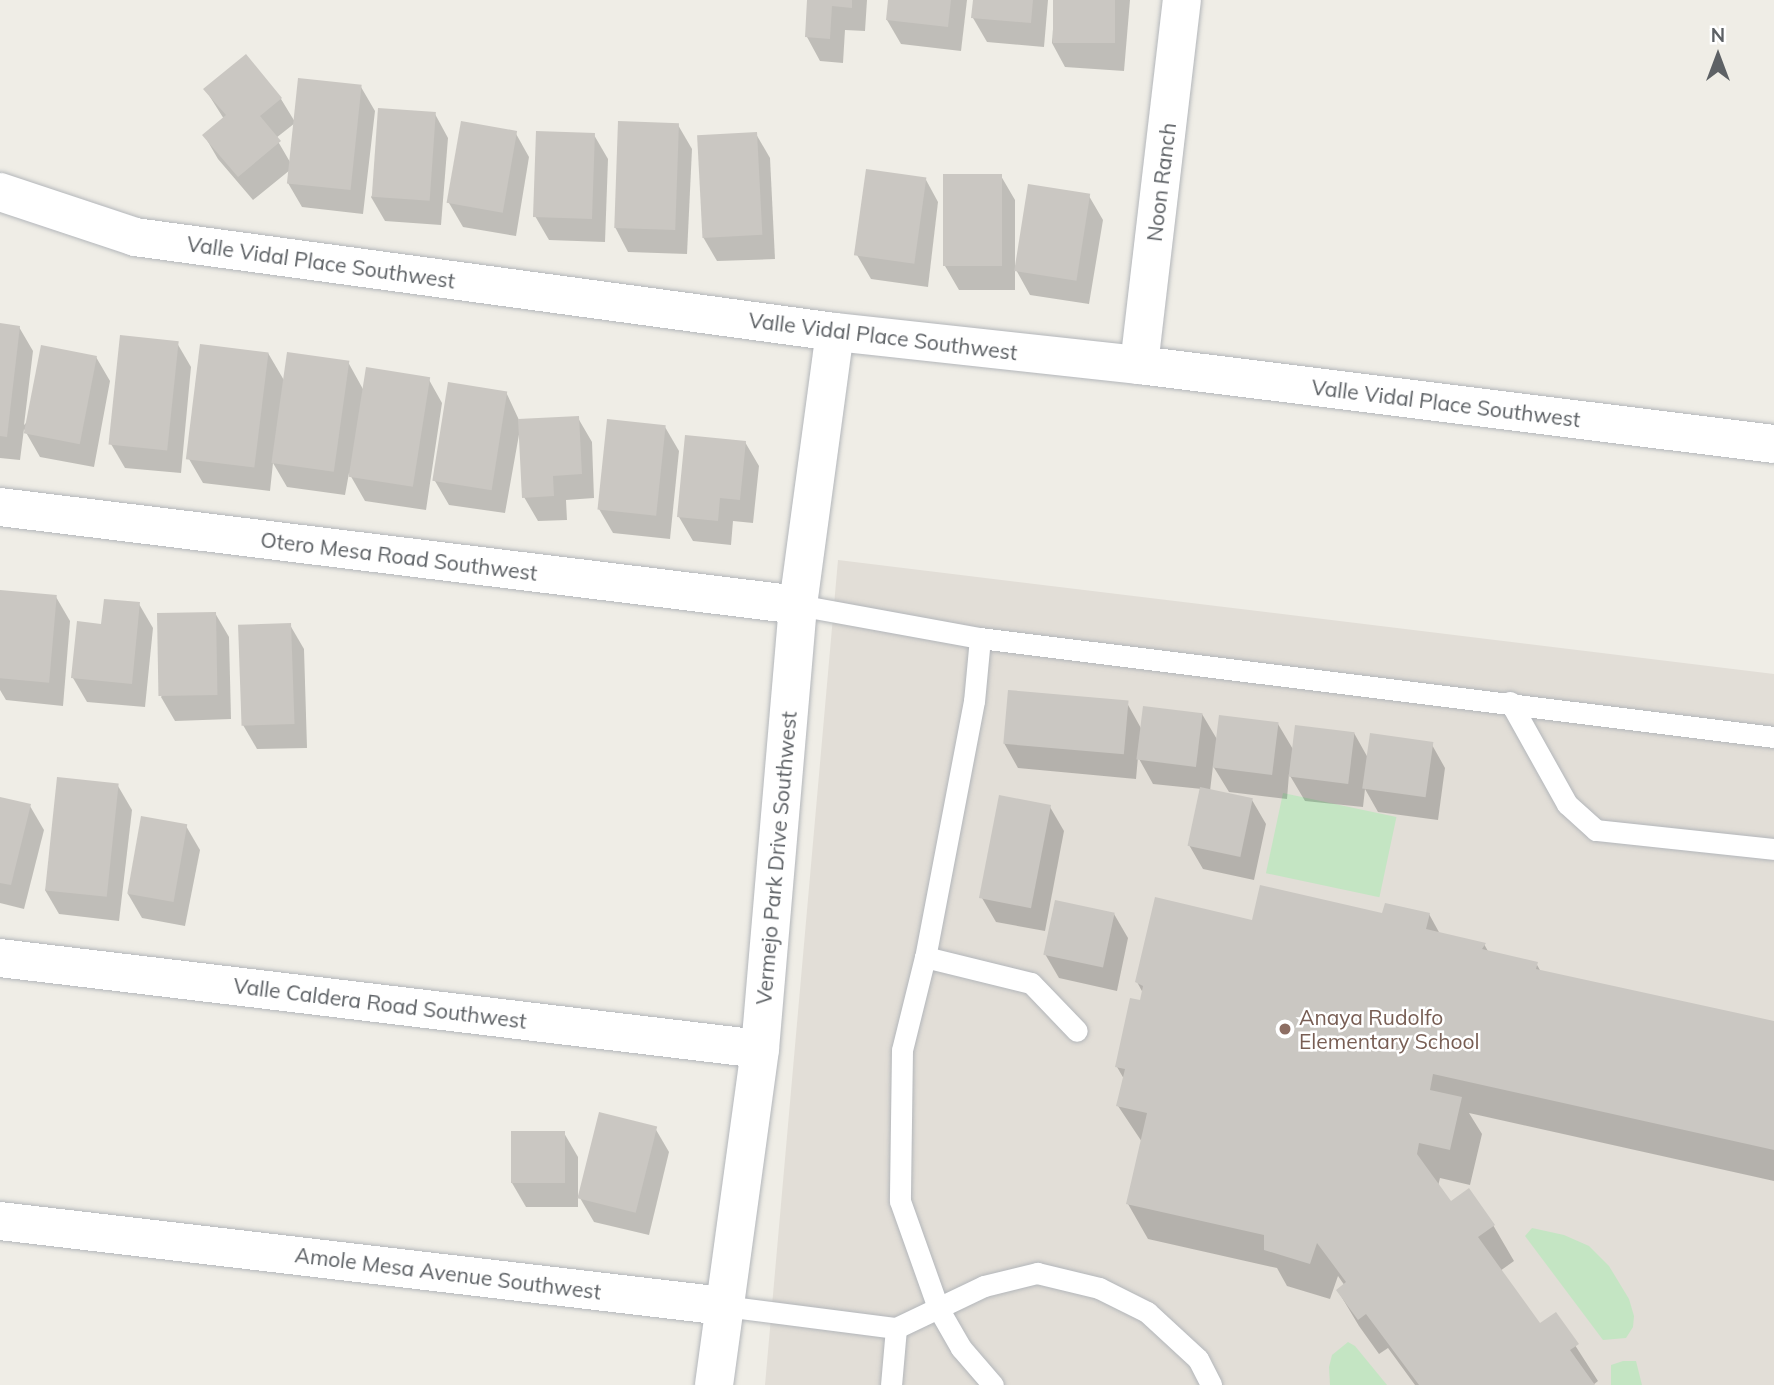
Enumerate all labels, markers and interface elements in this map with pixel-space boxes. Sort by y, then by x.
north arrow [1683,21,1753,91]
text: N [1711,23,1725,47]
street label: Noon Ranch [1141,121,1181,243]
street label: Valle Vidal Place Southwest [185,231,457,293]
street label: Valle Vidal Place Southwest [747,307,1019,365]
street label: Valle Vidal Place Southwest [1310,374,1582,432]
street label: Otero Mesa Road Southwest [259,527,539,585]
street label: Vermejo Park Drive Southwest [751,710,801,1006]
street label: Valle Caldera Road Southwest [232,973,528,1033]
place label: Anaya Rudolfo Elementary School [1299,1004,1480,1054]
marker: Anaya Rudolfo Elementary School [1277,1021,1293,1037]
street label: Amole Mesa Avenue Southwest [293,1242,603,1304]

